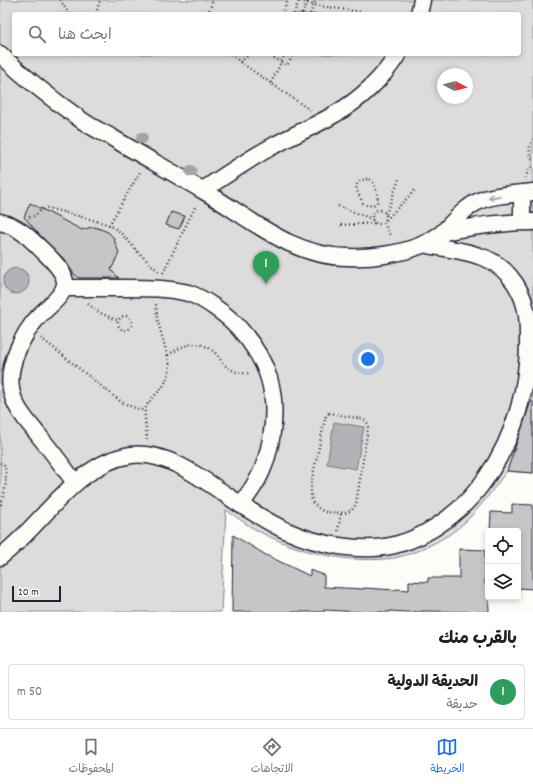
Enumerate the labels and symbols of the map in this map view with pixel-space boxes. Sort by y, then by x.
north arrow [437,68,473,104]
one-way arrow [488,193,501,201]
pin: 1 [253,251,279,284]
your location [358,349,378,369]
scale bar [12,584,61,603]

